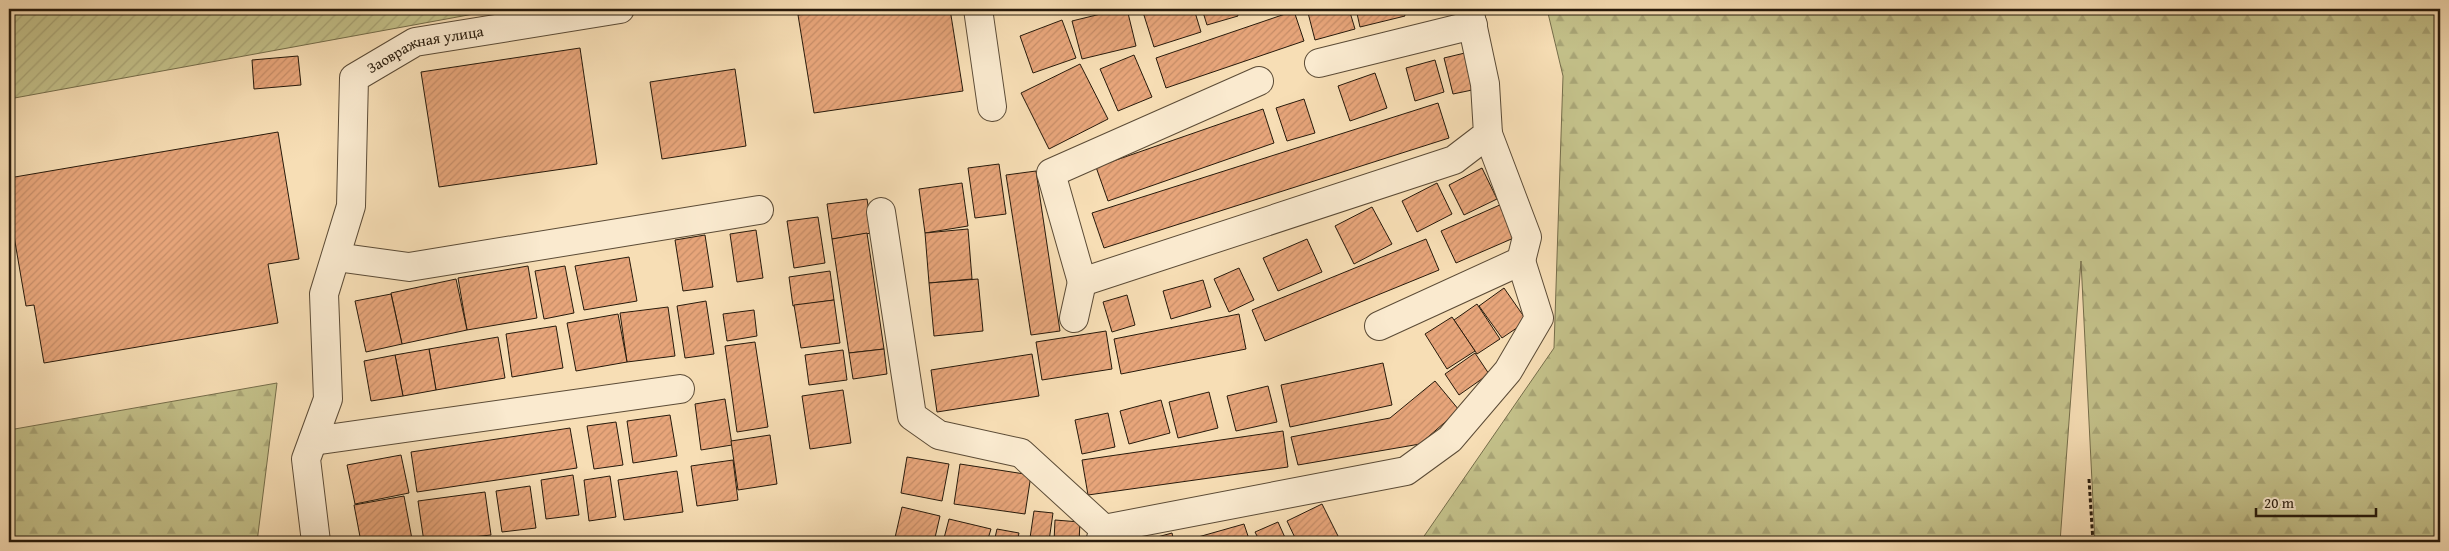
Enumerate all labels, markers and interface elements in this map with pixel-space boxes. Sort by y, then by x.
street label: Заовражная улица [363,20,486,78]
scale bar [2256,486,2376,518]
text: 20 m [2264,492,2295,513]

